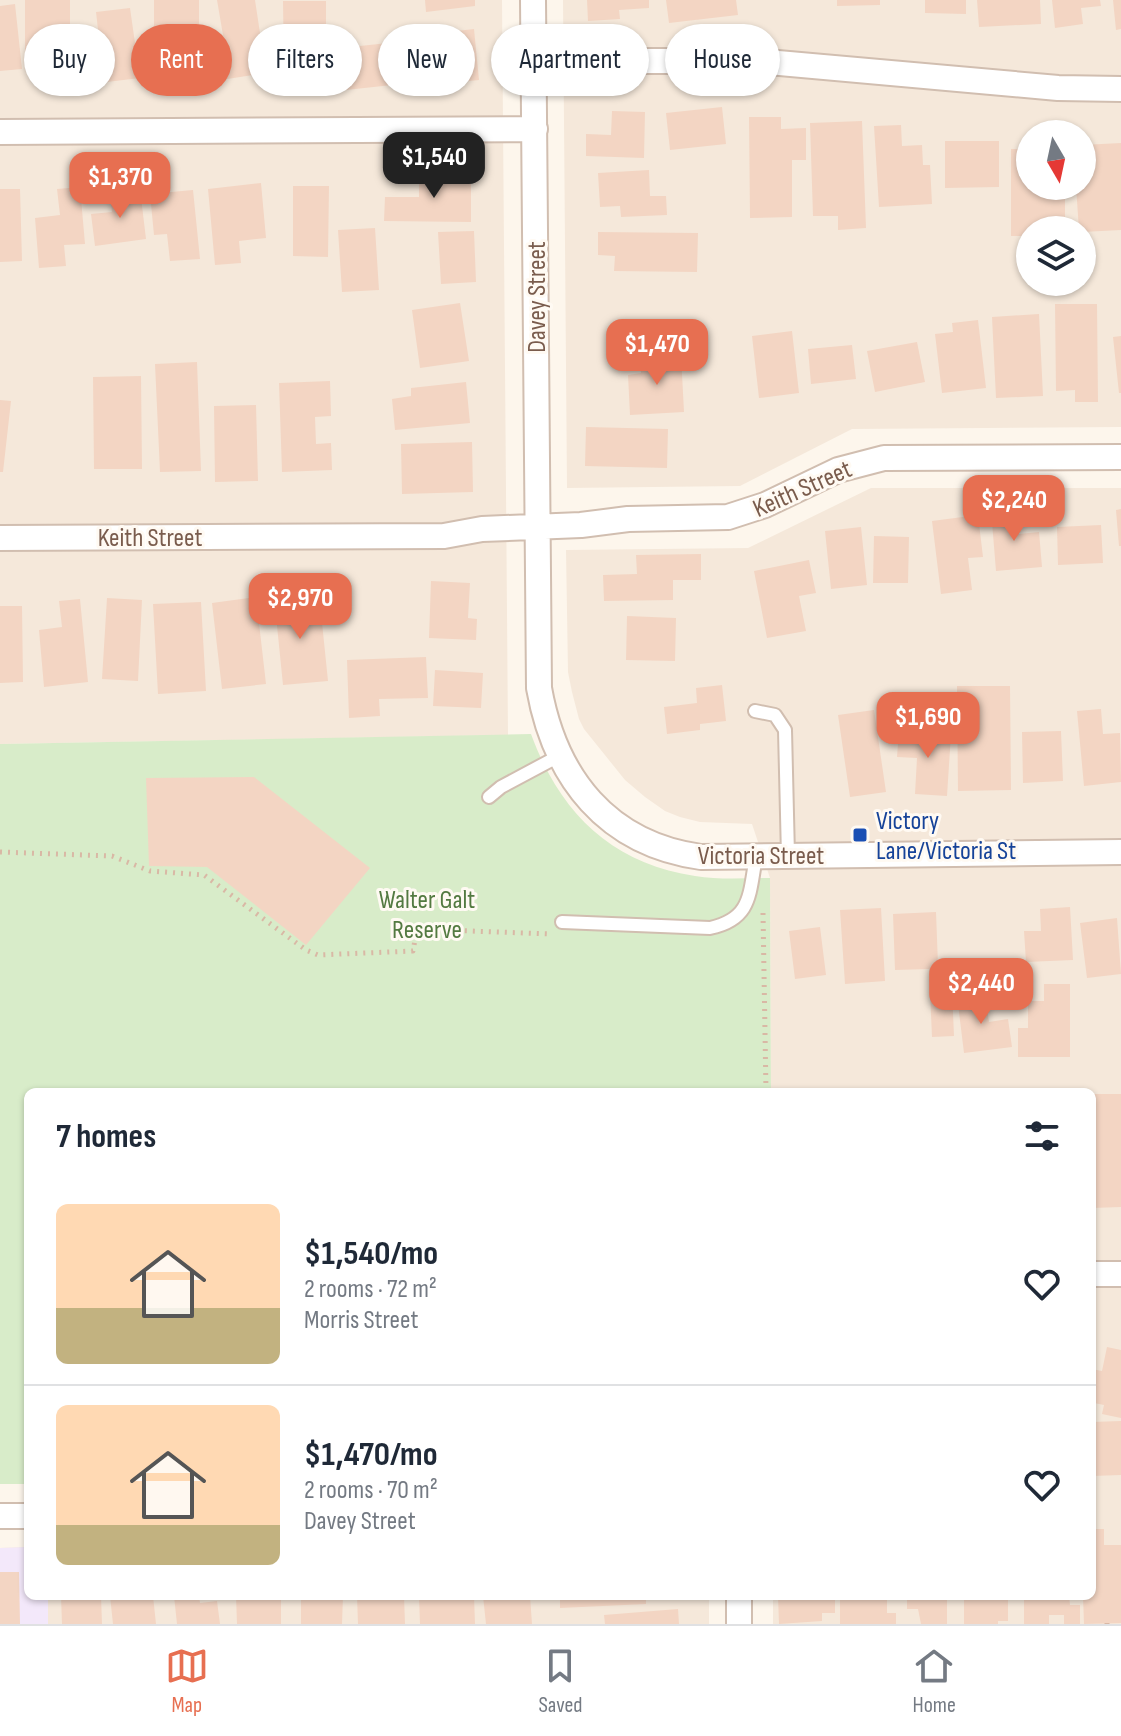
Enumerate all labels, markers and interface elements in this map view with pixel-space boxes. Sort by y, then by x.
chip: Buy [24,24,115,96]
chip: Rent [131,24,232,96]
chip: Filters [248,24,362,96]
chip: New [378,24,475,96]
chip: Apartment [491,24,649,96]
chip: House [665,24,780,96]
north arrow [1016,120,1096,200]
map controls [1016,120,1096,296]
pin: $1,540 [369,132,499,200]
text: $1,540 [401,142,467,173]
pin: $1,370 [55,152,185,220]
text: $1,370 [87,162,153,193]
button: layers [1016,216,1096,296]
street label: Davey Street [522,241,553,353]
pin: $1,470 [592,319,722,387]
text: $1,470 [624,329,690,360]
street label: Keith Street [749,454,857,525]
pin: $2,240 [949,475,1079,543]
text: $2,240 [981,485,1047,516]
street label: Keith Street [98,523,202,554]
pin: $2,970 [235,573,365,641]
text: $2,970 [267,583,333,614]
pin: $1,690 [863,692,993,760]
text: $1,690 [895,702,961,733]
place label: Victory Lane/Victoria St [876,806,1016,867]
marker: Victory Lane/Victoria St [851,826,869,844]
street label: Victoria Street [698,841,824,872]
park label: Walter Galt Reserve [379,885,475,946]
pin: $2,440 [916,958,1046,1026]
text: $2,440 [947,968,1015,999]
icon: filters [1020,1114,1064,1158]
text: 7 homes [56,1116,156,1157]
text: $1,540/mo [304,1233,438,1274]
icon: home [120,1236,216,1332]
icon: heart [1020,1262,1064,1306]
text: 2 rooms · 72 m² [304,1274,437,1305]
text: Morris Street [304,1305,418,1336]
text: $1,470/mo [304,1434,437,1475]
icon: home [120,1437,216,1533]
icon: heart [1020,1463,1064,1507]
text: 2 rooms · 70 m² [304,1475,438,1506]
text: Davey Street [304,1506,416,1537]
tab: Map [165,1644,209,1719]
tab: Saved [538,1644,583,1719]
tab: Home [912,1644,956,1719]

